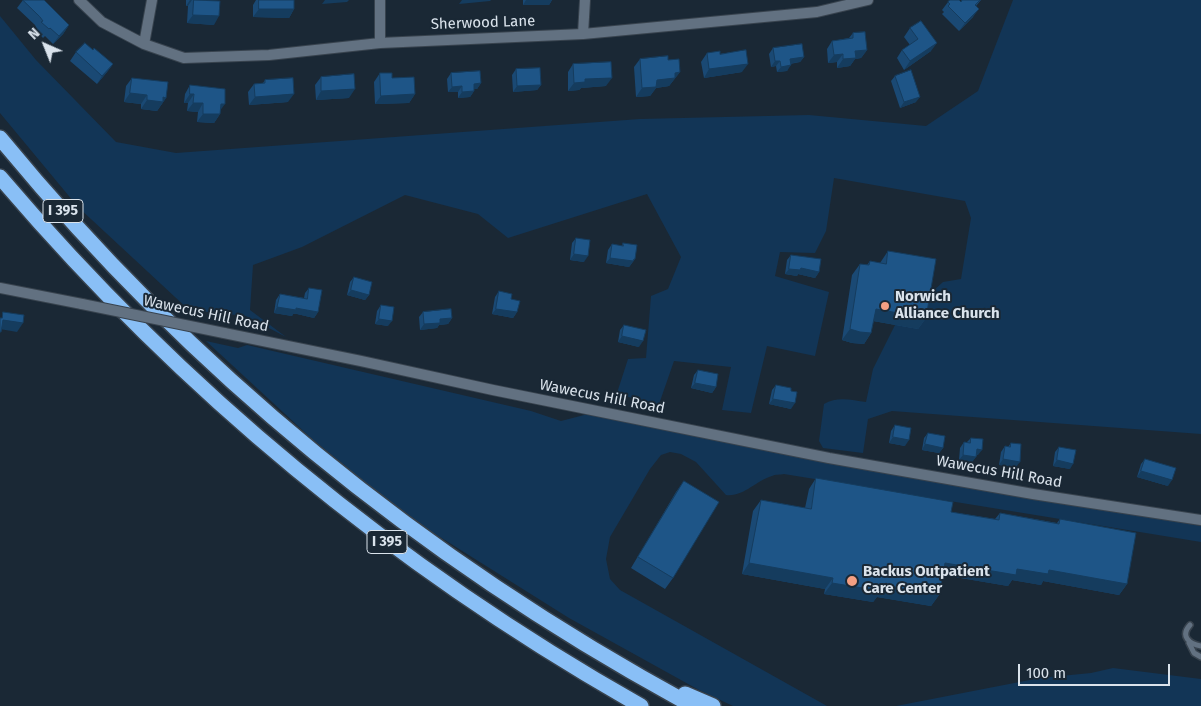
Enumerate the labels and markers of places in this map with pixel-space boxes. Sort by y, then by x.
place label: Norwich Alliance Church [895,288,1000,323]
marker: Norwich Alliance Church [879,300,891,312]
place label: Backus Outpatient Care Center [863,563,990,598]
marker: Backus Outpatient Care Center [845,574,859,588]

